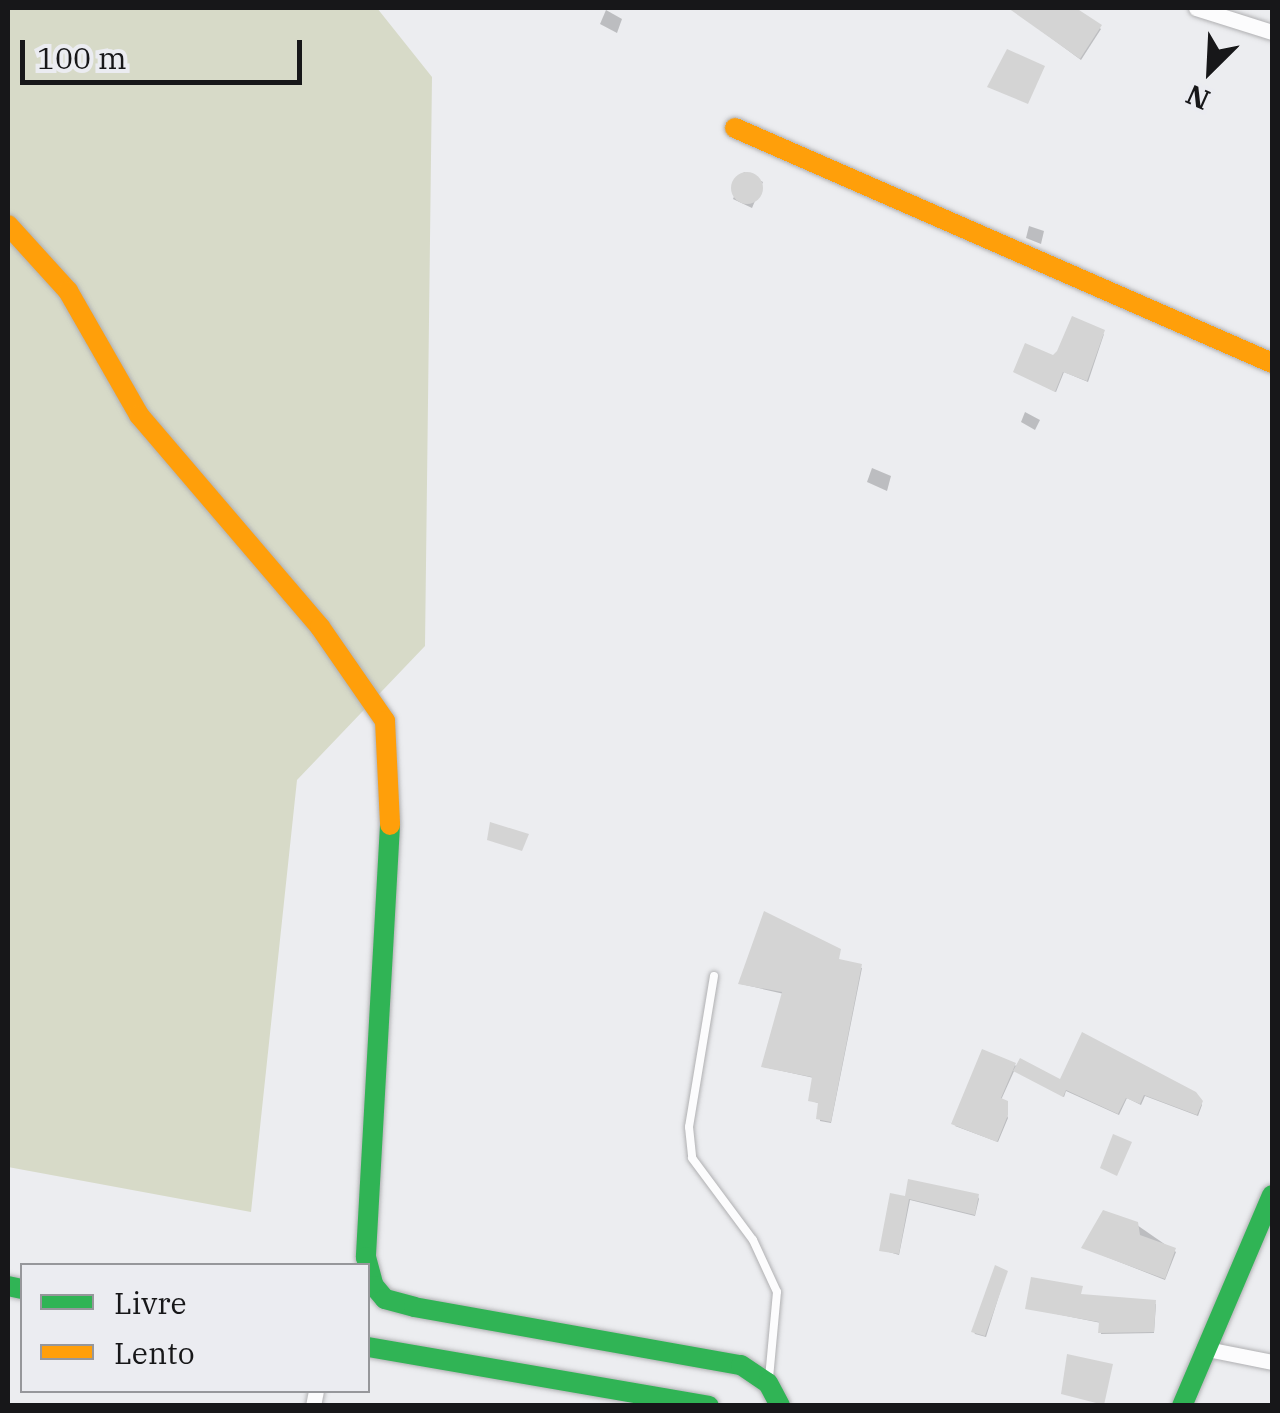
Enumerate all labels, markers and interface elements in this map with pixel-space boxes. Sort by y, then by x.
scale bar [25,20,308,82]
north arrow [1160,20,1260,120]
text: 100 m [37,38,127,77]
text: N [1180,76,1215,119]
legend [20,1263,370,1393]
text: Livre [114,1283,187,1322]
text: Lento [114,1333,195,1372]

